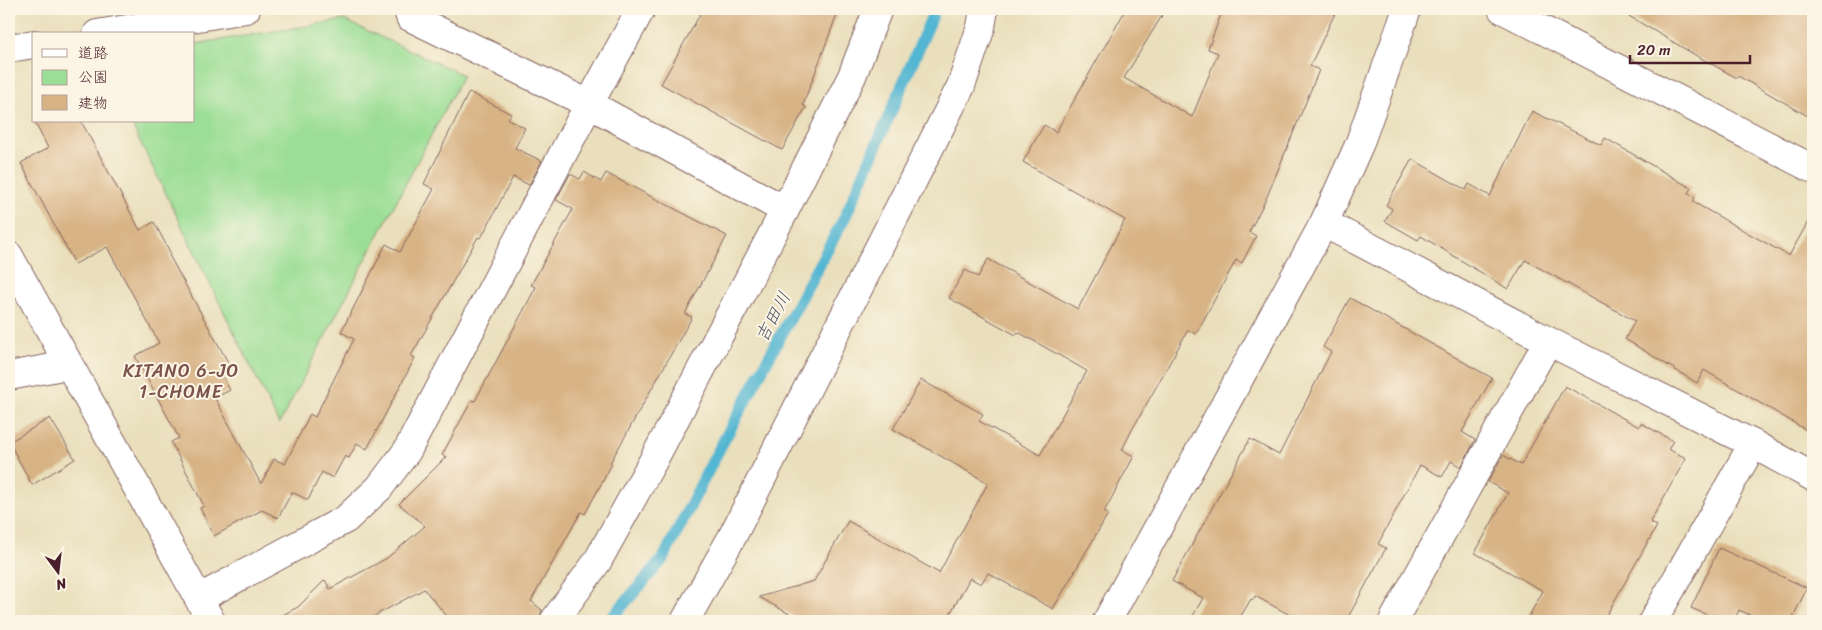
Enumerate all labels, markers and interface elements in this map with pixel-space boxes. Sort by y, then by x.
legend [32,32,195,122]
scale bar [1630,32,1750,64]
text: 20 m [1637,37,1671,63]
text: 道路 [78,40,108,66]
text: 公園 [78,64,108,90]
text: 建物 [78,90,108,116]
water label: 吉田川 [746,286,800,348]
district label: KITANO 6-JO 1-CHOME [123,355,239,408]
north arrow [32,548,82,598]
text: N [53,570,70,597]

